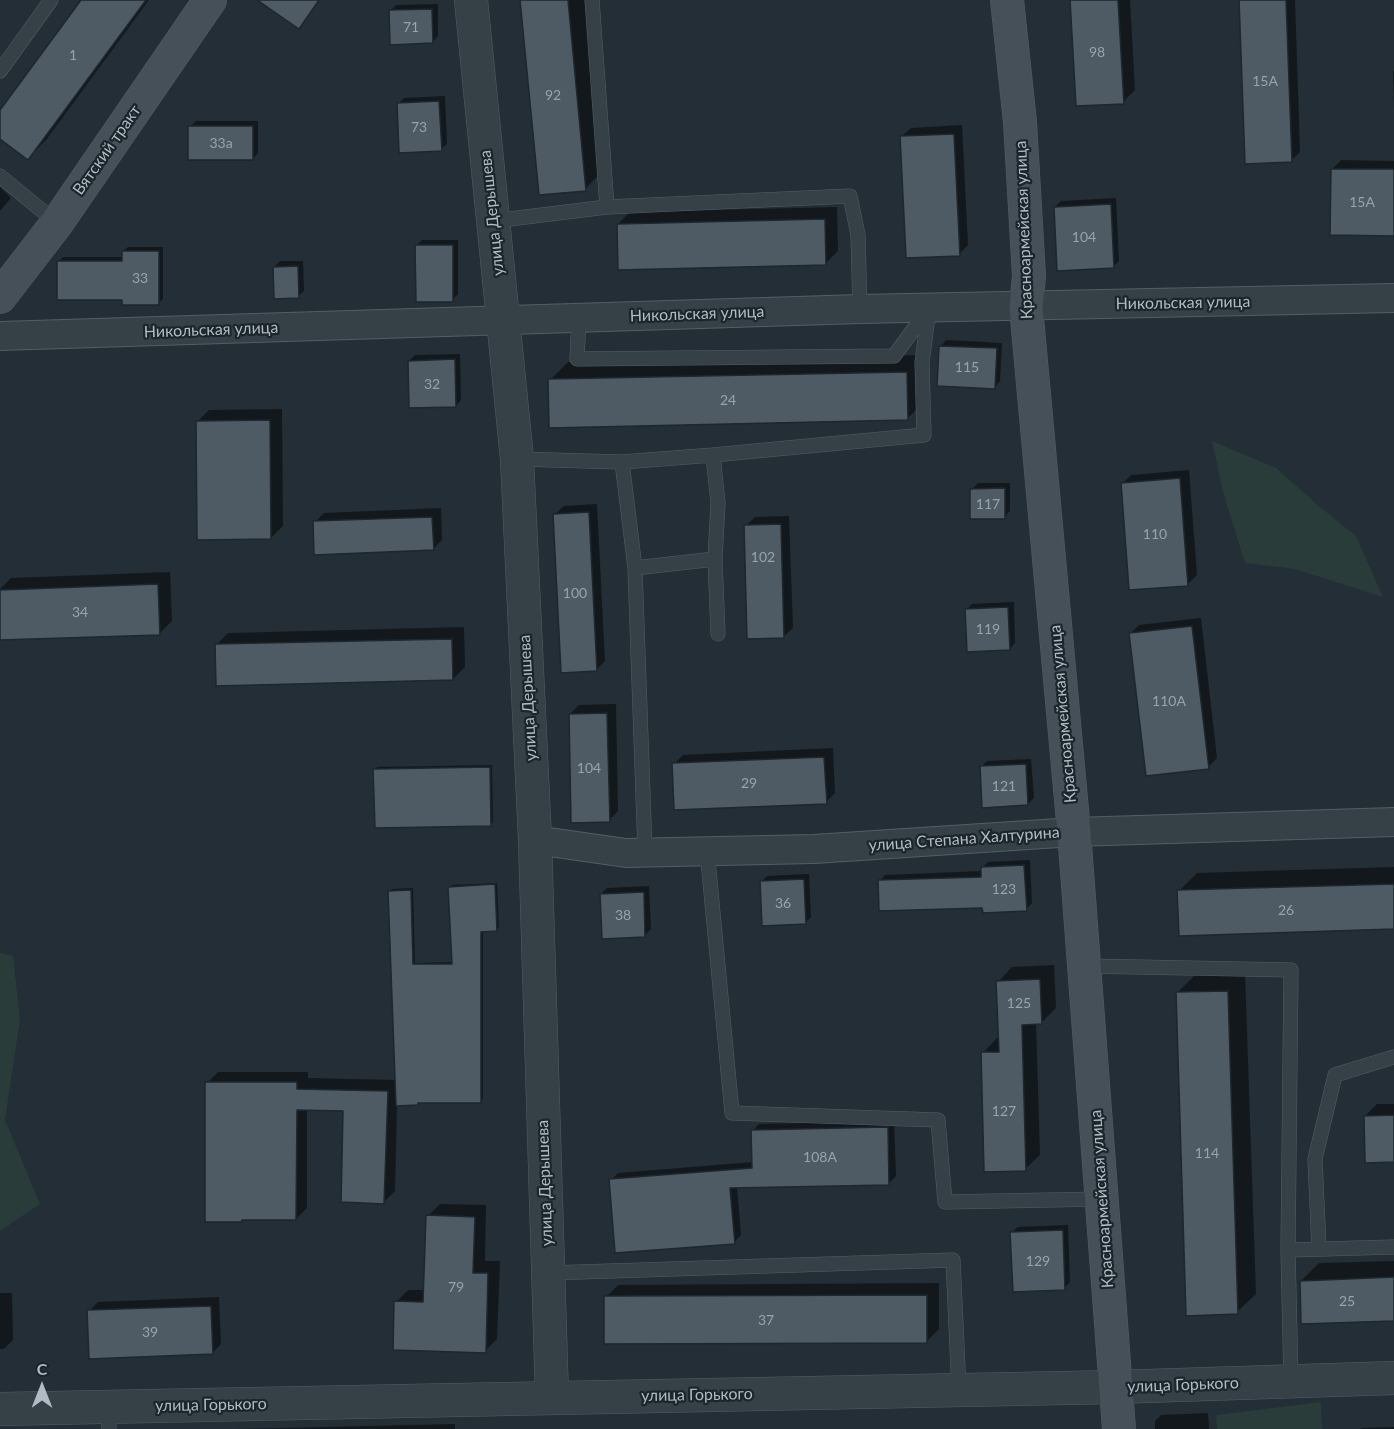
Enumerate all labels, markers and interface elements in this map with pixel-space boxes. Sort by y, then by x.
house number: 71 [403,19,419,35]
house number: 98 [1089,44,1105,60]
house number: 1 [69,47,77,63]
house number: 15А [1252,73,1278,89]
house number: 92 [545,87,561,103]
street label: Вятский тракт [69,101,145,199]
house number: 73 [411,119,427,135]
house number: 33а [209,135,233,151]
street label: Красноармейская улица [1011,140,1037,320]
street label: улица Дерышева [476,149,508,277]
house number: 15А [1349,194,1375,210]
house number: 104 [1072,229,1096,245]
house number: 33 [132,270,148,286]
street label: Никольская улица [1116,292,1250,314]
street label: Никольская улица [629,302,765,326]
street label: Никольская улица [143,318,279,342]
house number: 115 [955,359,979,375]
house number: 32 [424,376,440,392]
house number: 24 [720,392,736,408]
house number: 117 [976,496,1000,512]
house number: 110 [1143,526,1167,542]
house number: 102 [751,549,775,565]
house number: 100 [563,585,587,601]
house number: 34 [72,604,88,620]
house number: 119 [976,621,1000,637]
street label: Красноармейская улица [1046,624,1080,804]
street label: улица Дерышева [515,634,541,762]
house number: 110А [1152,693,1186,709]
house number: 104 [577,760,601,776]
house number: 29 [741,775,757,791]
house number: 121 [992,778,1016,794]
street label: улица Степана Халтурина [868,823,1060,855]
house number: 123 [992,881,1016,897]
house number: 36 [775,895,791,911]
house number: 26 [1278,902,1294,918]
house number: 38 [615,907,631,923]
house number: 125 [1007,995,1031,1011]
house number: 127 [992,1103,1016,1119]
street label: Красноармейская улица [1086,1109,1118,1289]
street label: улица Дерышева [533,1120,557,1246]
house number: 114 [1195,1145,1219,1161]
house number: 108А [803,1149,837,1165]
house number: 129 [1026,1253,1050,1269]
house number: 79 [448,1279,464,1295]
house number: 25 [1339,1293,1355,1309]
house number: 37 [758,1312,774,1328]
house number: 39 [142,1324,158,1340]
north arrow [12,1357,72,1417]
text: С [37,1359,47,1378]
street label: улица Горького [1127,1373,1239,1397]
street label: улица Горького [641,1384,753,1406]
street label: улица Горького [155,1394,267,1416]

